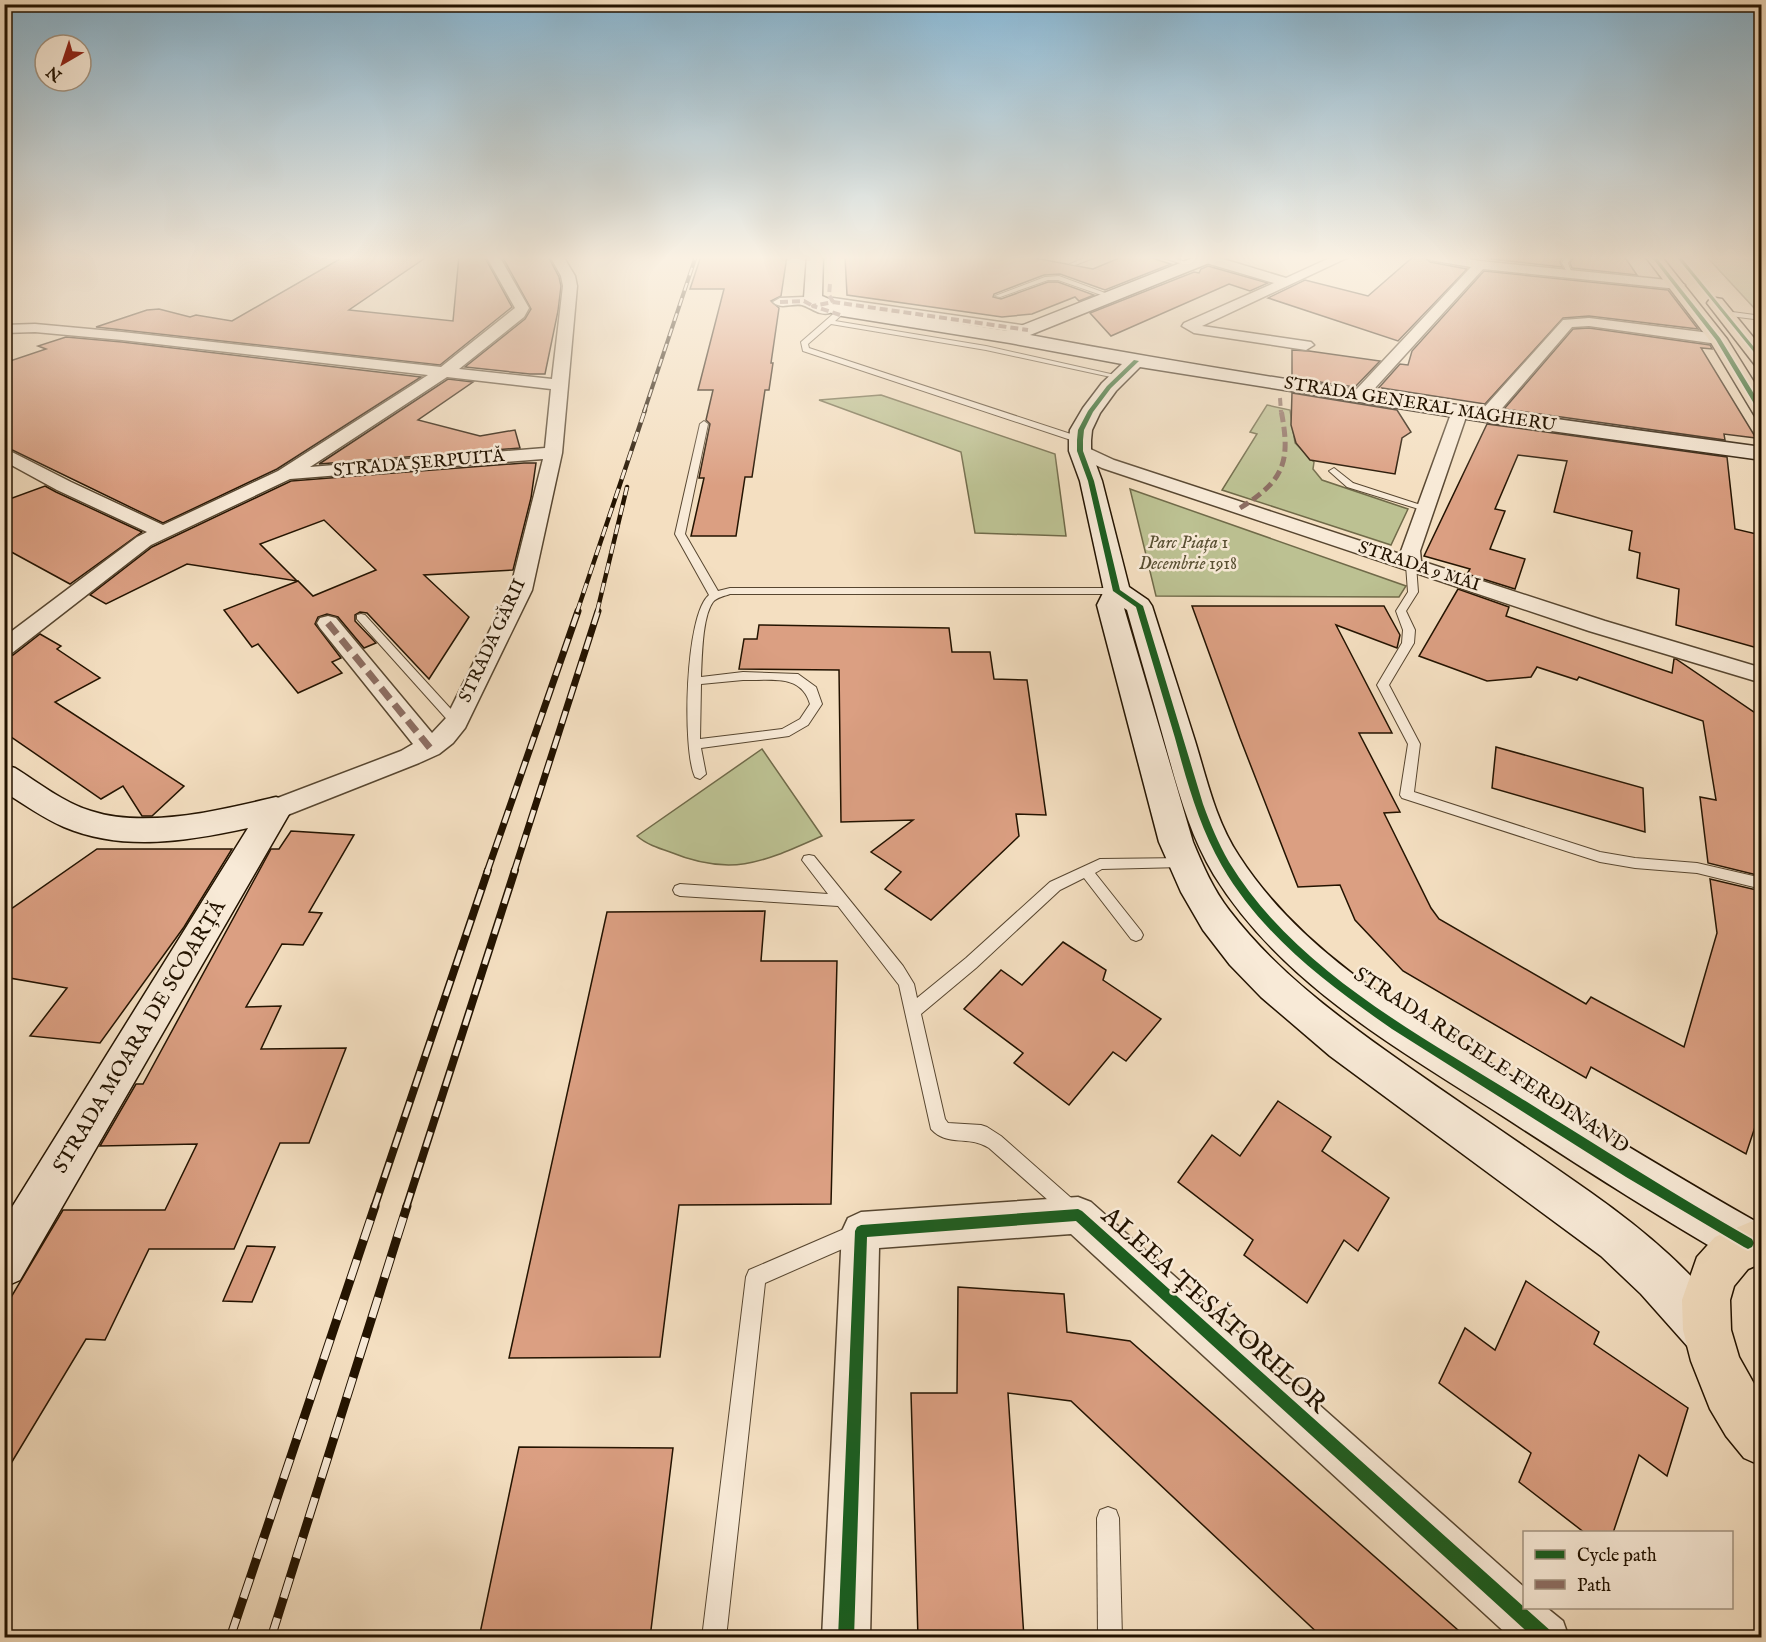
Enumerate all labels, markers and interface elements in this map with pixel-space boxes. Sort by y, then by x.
north arrow [33,33,93,93]
text: N [43,61,67,86]
street label: STRADA GENERAL MAGHERU [1282,372,1558,438]
street label: STRADA ȘERPUITĂ [332,443,506,483]
park label: Parc Piața 1 Decembrie 1918 [1139,532,1237,576]
street label: STRADA 9 MAI [1355,536,1483,598]
street label: STRADA GĂRII [453,574,532,706]
street label: STRADA MOARA DE SCOARȚĂ [47,894,233,1179]
street label: STRADA REGELE FERDINAND [1348,962,1634,1160]
street label: ALEEA ȚESĂTORILOR [1093,1199,1335,1421]
legend [1523,1531,1733,1609]
text: Cycle path [1577,1545,1657,1568]
text: Path [1577,1575,1611,1598]

